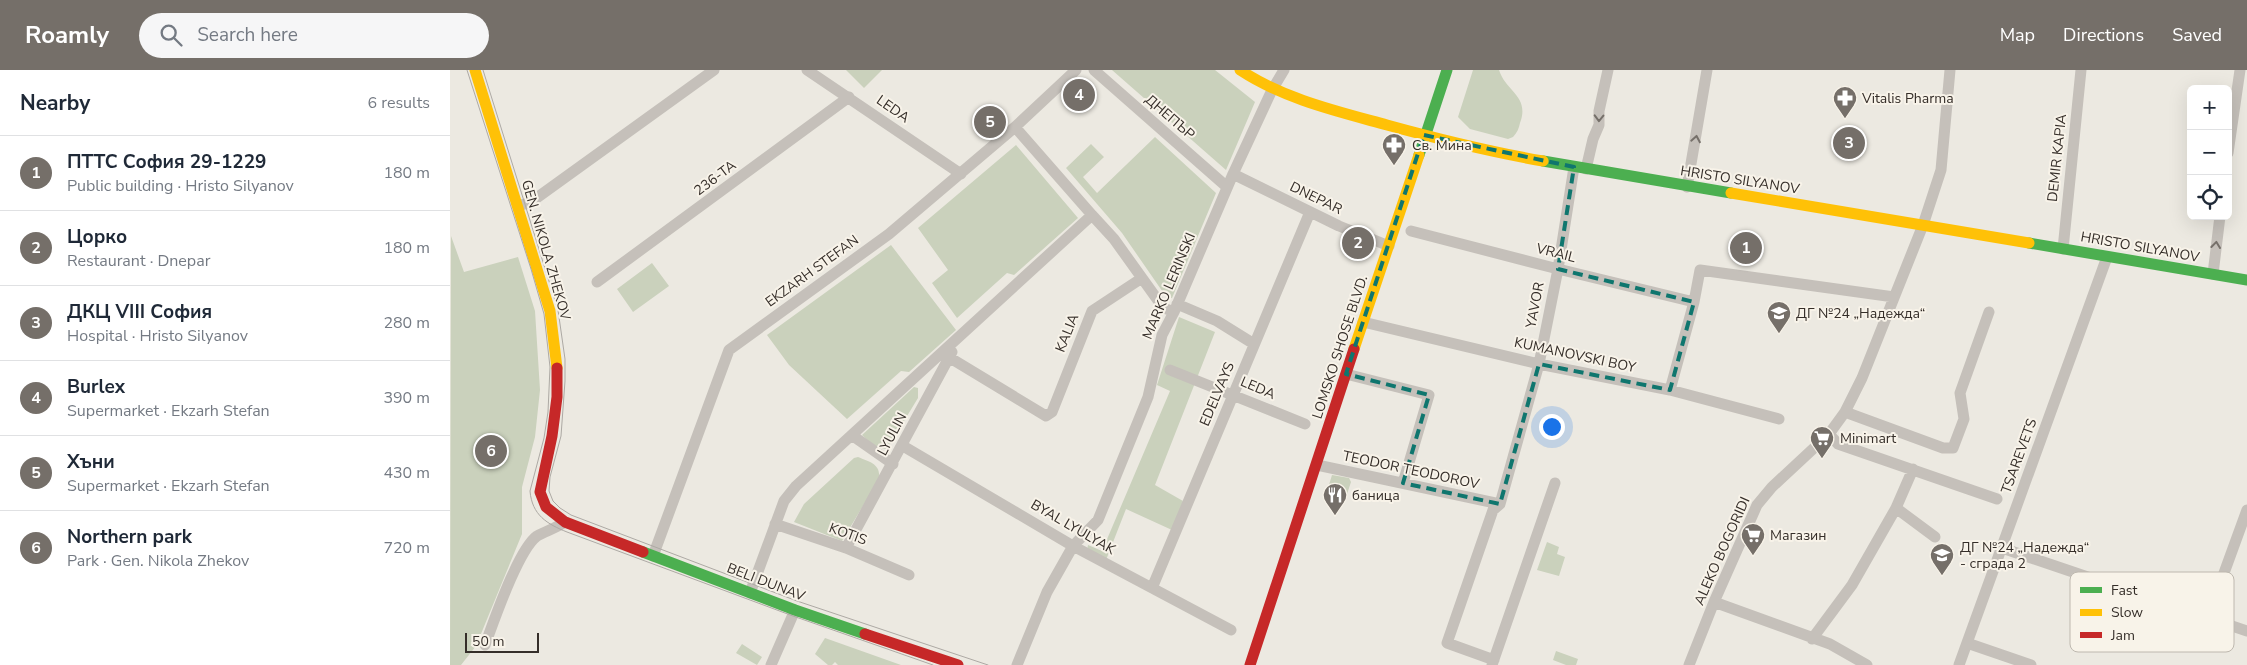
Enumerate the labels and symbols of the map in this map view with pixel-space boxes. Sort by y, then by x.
pin: 4 [1063,76,1095,114]
pharmacy icon: Vitalis Pharma [1832,85,1858,119]
place label: Vitalis Pharma [1861,89,1954,108]
street label: ДНЕПЪР [1141,90,1199,144]
street label: LEDA [873,91,913,127]
pin: 5 [974,103,1006,141]
street label: DEMIR KAPIA [2043,113,2071,203]
one-way arrow [1594,114,1604,122]
pin: 3 [1833,124,1865,162]
pharmacy icon: Св. Мина [1381,132,1407,166]
one-way arrow [1690,134,1700,143]
place label: Св. Мина [1412,136,1472,155]
street label: 236-ТА [690,156,740,200]
street label: HRISTO SILYANOV [1679,161,1801,199]
street label: DNEPAR [1287,177,1345,219]
street label: GEN. NIKOLA ZHEKOV [517,178,575,323]
pin: 2 [1342,224,1374,262]
street label: HRISTO SILYANOV [2079,227,2201,267]
pin: 1 [1730,229,1762,267]
street label: MARKO LERINSKI [1138,230,1200,342]
street label: EKZARH STEFAN [761,231,863,311]
street label: VRAIL [1533,239,1578,267]
one-way arrow [2210,241,2221,249]
street label: LOMSKO SHOSE BLVD. [1308,273,1372,421]
street label: YAVOR [1521,280,1549,331]
school or university icon: ДГ №24 „Надежда“ [1766,300,1792,334]
place label: ДГ №24 „Надежда“ [1796,304,1925,323]
street label: KALIA [1051,311,1083,355]
street label: KUMANOVSKI BOY [1512,333,1638,377]
street label: EDELVAYS [1195,359,1239,429]
street label: LEDA [1238,372,1278,404]
street label: LYULIN [873,409,911,459]
your location [1539,414,1565,440]
street label: TSAREVETS [1997,415,2042,496]
supermarket icon: Minimart [1809,425,1835,459]
place label: Minimart [1840,429,1896,448]
pin: 6 [475,432,507,470]
street label: TEODOR TEODOROV [1341,446,1481,494]
restaurant icon: баница [1322,482,1348,516]
place label: баница [1352,486,1400,505]
street label: ALEKO BOGORIDI [1690,494,1754,608]
street label: BYAL LYULYAK [1027,495,1119,559]
street label: KOTIS [826,518,870,550]
supermarket icon: Магазин [1740,522,1766,556]
place label: Магазин [1770,526,1827,545]
place label: ДГ №24 „Надежда“ - сграда 2 [1960,538,2089,573]
school or university icon: ДГ №24 „Надежда“ - сграда 2 [1929,542,1955,576]
street label: BELI DUNAV [724,558,808,606]
legend [2070,572,2234,652]
text: Fast [2111,581,2137,600]
text: Slow [2111,603,2143,622]
text: Jam [2110,626,2135,645]
scale bar [465,630,539,653]

